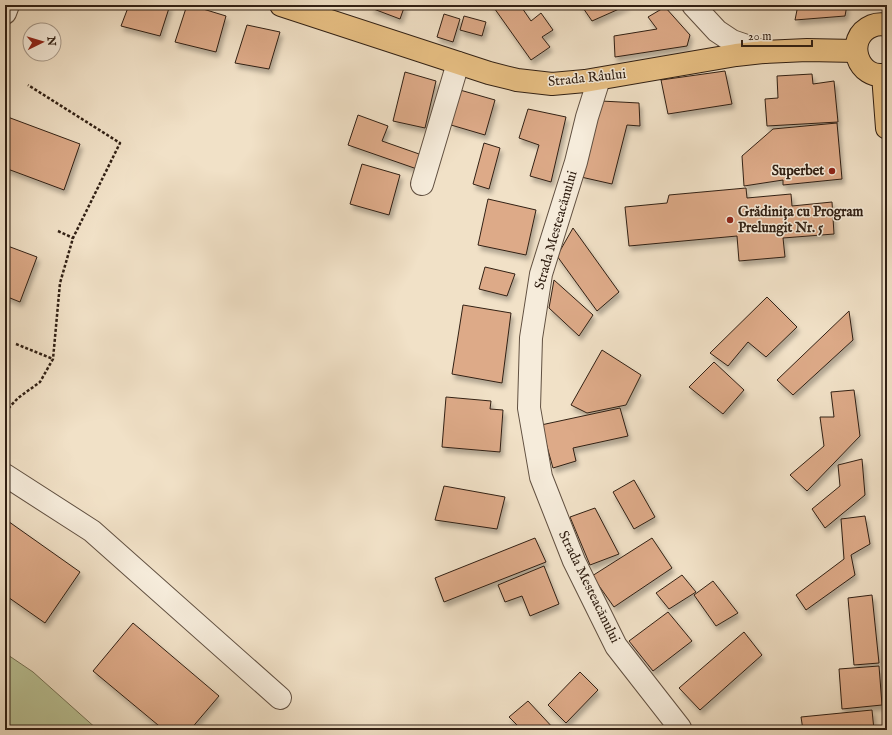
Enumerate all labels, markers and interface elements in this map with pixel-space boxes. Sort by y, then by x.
north arrow [22,22,62,62]
scale bar [742,22,812,48]
text: 20 m [748,29,771,44]
text: N [43,35,58,47]
street label: Strada Râului [547,65,627,91]
place label: Superbet [772,162,824,180]
marker: Superbet [827,166,837,176]
street label: Strada Mesteacănului [530,168,582,292]
place label: Grădinița cu Program Prelungit Nr. 5 [738,203,864,237]
marker: Grădinița cu Program Prelungit Nr. 5 [725,215,735,225]
street label: Strada Mesteacănului [554,528,624,646]

